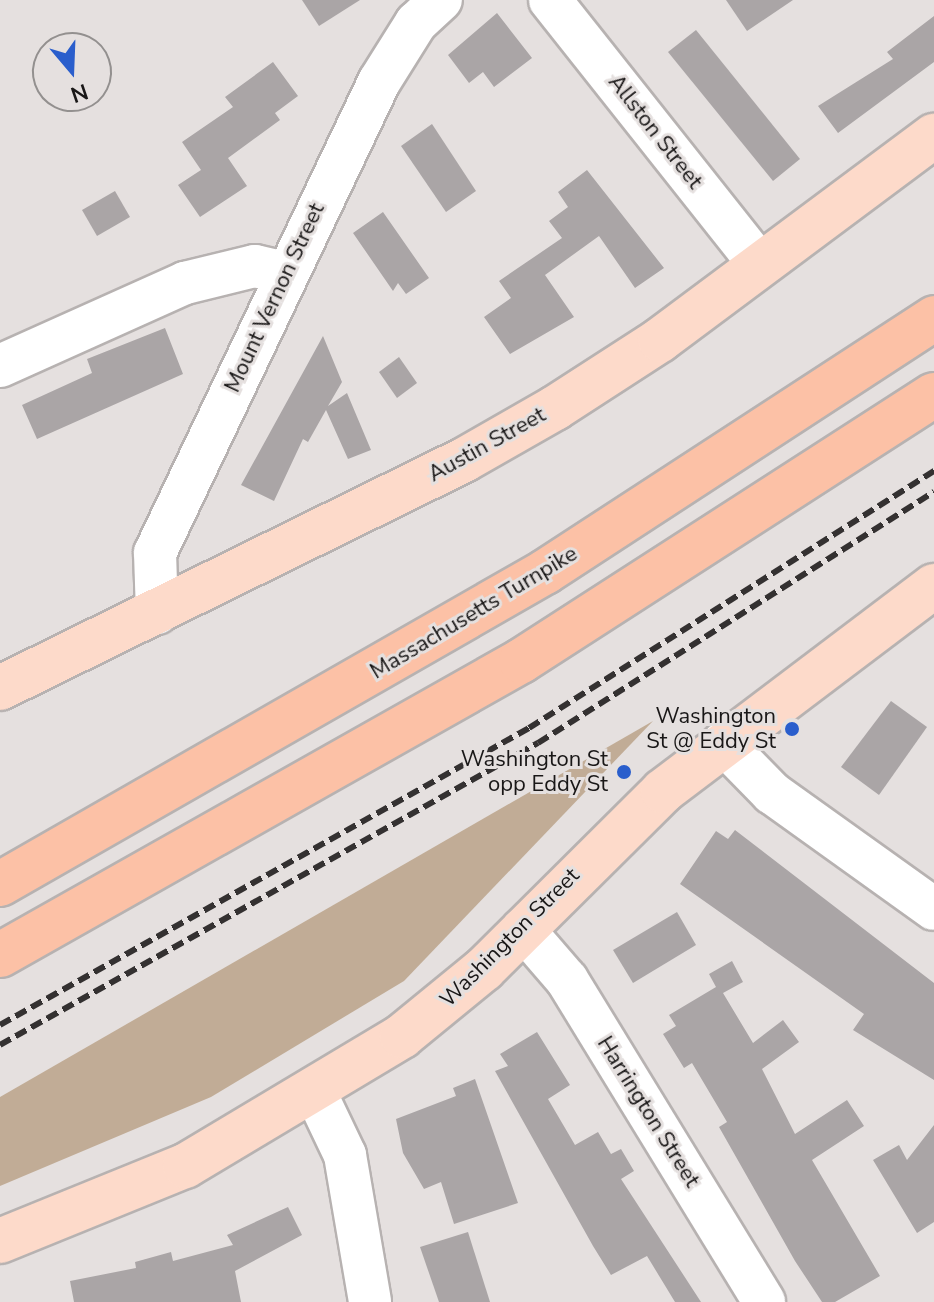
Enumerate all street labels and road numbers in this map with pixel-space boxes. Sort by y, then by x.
street label: Allston Street [602,70,708,194]
street label: Mount Vernon Street [220,199,330,397]
street label: Austin Street [424,402,550,488]
street label: Massachusetts Turnpike [366,541,582,685]
street label: Washington Street [435,863,585,1013]
street label: Harrington Street [591,1032,705,1192]

